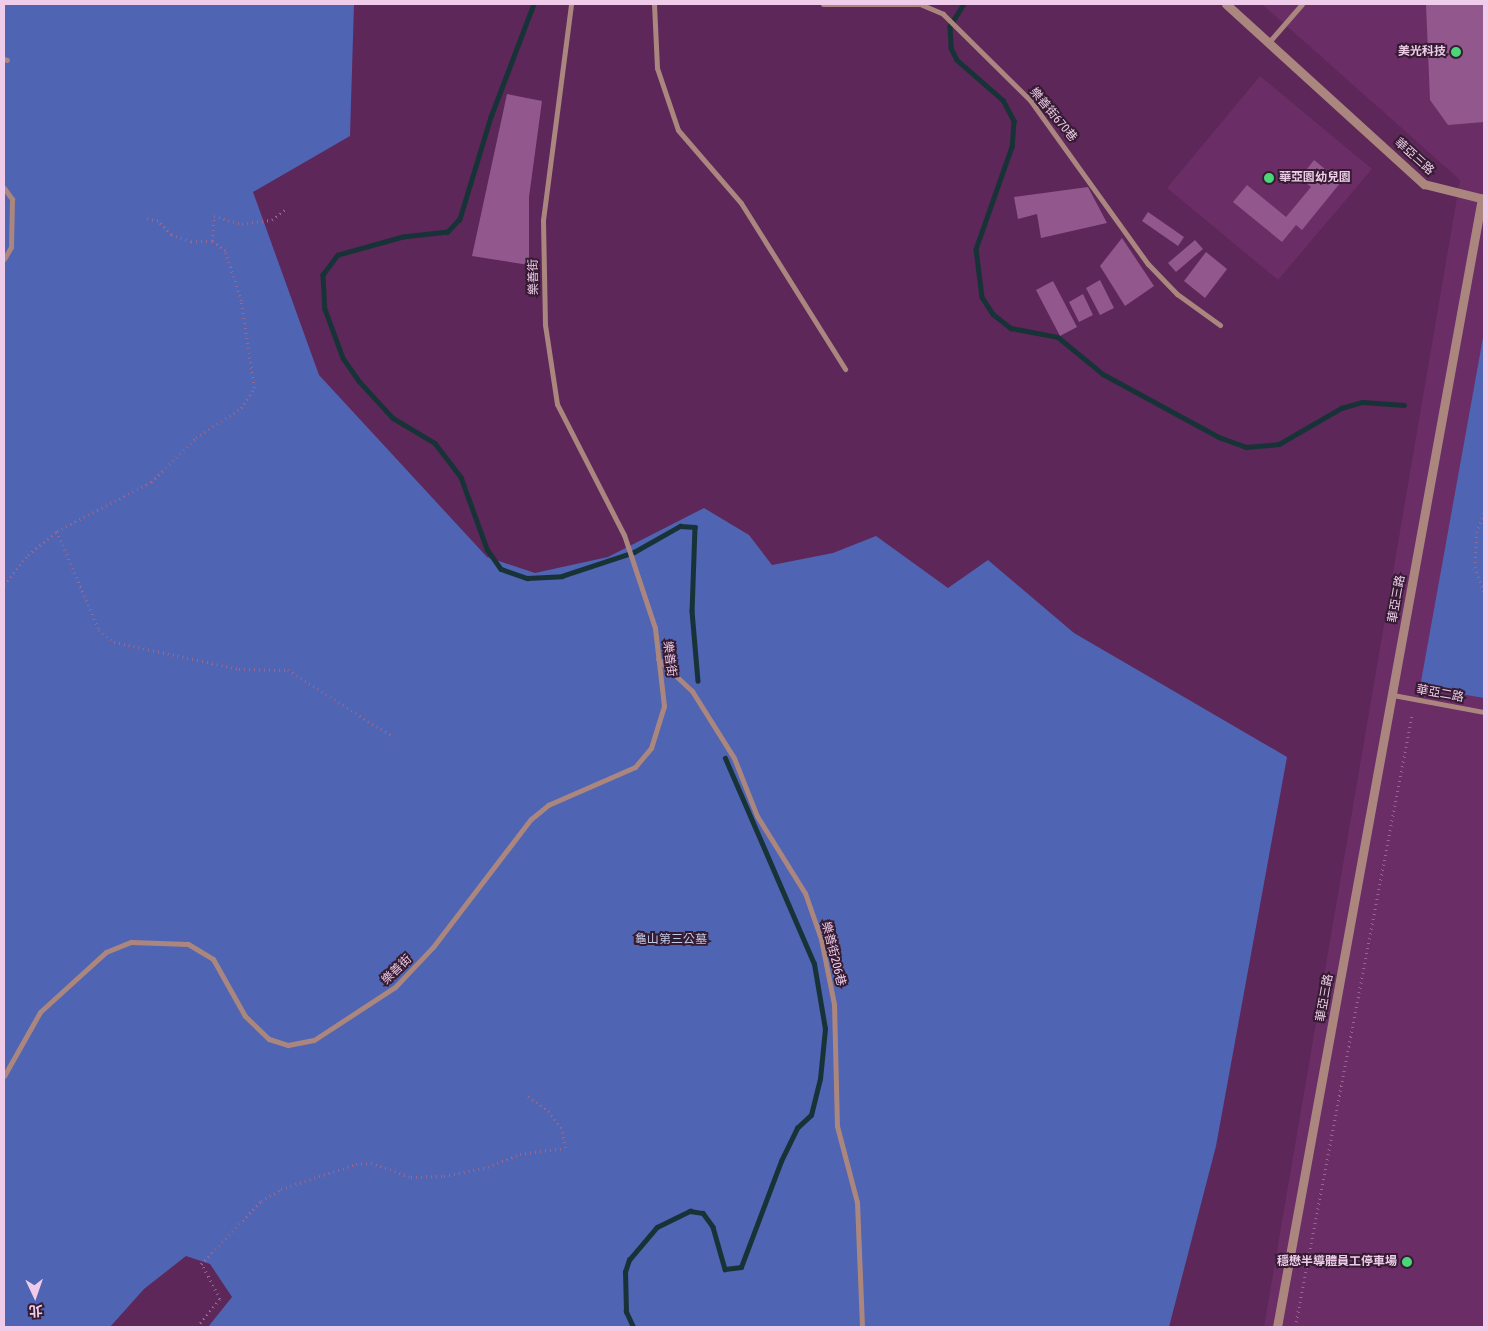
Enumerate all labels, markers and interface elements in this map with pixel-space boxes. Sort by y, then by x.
place label: 美光科技 [1398,45,1446,59]
marker: 美光科技 [1450,46,1462,58]
street label: 樂善街670巷 [1026,85,1080,145]
street label: 華亞三路 [1391,136,1437,178]
place label: 華亞園幼兒園 [1279,171,1351,185]
marker: 華亞園幼兒園 [1263,172,1275,184]
street label: 樂善街 [526,259,542,295]
street label: 華亞三路 [1386,574,1408,624]
street label: 樂善街 [660,640,678,678]
street label: 華亞二路 [1415,683,1465,705]
street label: 樂善街206巷 [818,920,848,988]
park label: 龜山第三公墓 [635,933,707,947]
street label: 樂善街 [379,952,415,988]
street label: 華亞三路 [1314,973,1336,1023]
place label: 穩懋半導體員工停車場 [1277,1255,1397,1269]
marker: 穩懋半導體員工停車場 [1401,1256,1413,1268]
north arrow [10,1271,60,1321]
text: 北 [28,1303,43,1319]

